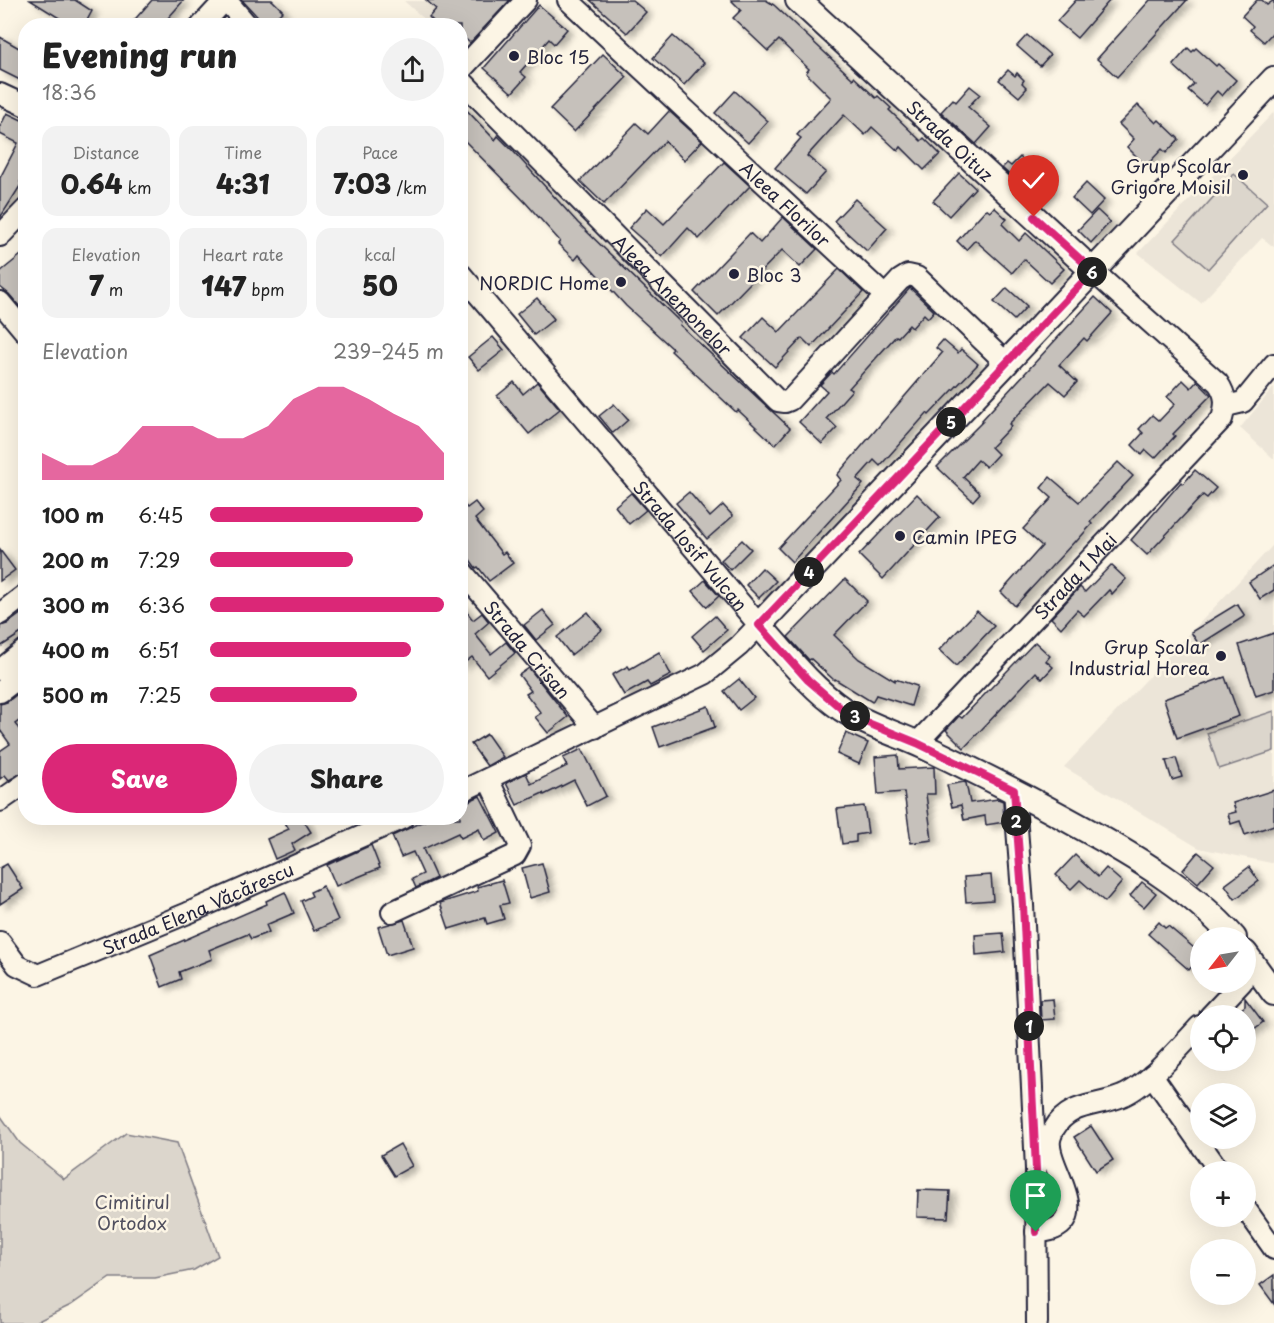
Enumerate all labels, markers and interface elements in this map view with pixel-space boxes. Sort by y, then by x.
text: Evening run [42,29,237,79]
button: share [381,38,444,101]
place label: Bloc 15 [526,43,590,70]
marker: Bloc 15 [507,49,521,63]
text: 18:36 [42,77,96,107]
street label: Strada Oituz [901,93,1000,187]
text: Distance [72,140,140,164]
text: Time [224,140,262,164]
text: Pace [362,140,398,164]
place label: Grup Școlar Grigore Moisil [1111,152,1232,200]
street label: Aleea Florilor [735,154,837,253]
pin [1008,155,1059,217]
text: 0.64 [60,164,122,203]
text: 4:31 [216,164,270,203]
text: 7:03 [333,164,391,203]
icon: check [1017,164,1050,197]
marker: Grup Școlar Grigore Moisil [1236,168,1250,182]
text: km [122,175,152,199]
text: /km [391,175,427,199]
street label: Aleea Anemonelor [607,228,739,361]
text: Elevation [71,242,141,266]
text: Heart rate [203,242,283,266]
text: kcal [364,242,396,266]
pin: 6 [1077,257,1107,287]
text: 6 [1086,260,1098,284]
place label: Bloc 3 [746,261,801,288]
text: 7 [89,266,104,305]
text: 147 [201,266,246,305]
text: 50 [362,266,398,305]
marker: Bloc 3 [727,267,741,281]
place label: NORDIC Home [479,269,609,296]
marker: NORDIC Home [614,275,628,289]
text: m [104,277,123,301]
text: bpm [246,277,285,301]
text: Elevation [42,336,128,366]
text: 239–245 m [333,336,444,366]
pin: 5 [936,407,966,437]
text: 5 [946,410,956,434]
street label: Strada Iosif Vulcan [628,474,755,616]
text: 100 m [42,500,104,530]
text: 6:45 [138,500,183,530]
place label: Camin IPEG [912,523,1017,550]
street label: Strada 1 Mai [1027,526,1122,625]
marker: Camin IPEG [893,529,907,543]
text: 200 m [42,545,109,575]
text: 7:29 [138,545,180,575]
pin: 4 [794,557,824,587]
text: 4 [804,560,814,584]
text: 300 m [42,590,110,620]
text: 6:36 [138,590,185,620]
street label: Strada Crișan [478,594,578,704]
place label: Grup Școlar Industrial Horea [1069,633,1210,681]
text: 400 m [42,635,110,665]
text: 6:51 [138,635,179,665]
marker: Grup Școlar Industrial Horea [1214,649,1228,663]
text: 500 m [42,680,109,710]
text: 7:25 [138,680,181,710]
pin: 3 [840,701,870,731]
text: 3 [850,704,860,728]
button: Save [42,744,237,813]
button: Share [249,744,444,813]
pin: 2 [1001,806,1031,836]
text: 2 [1010,809,1022,833]
street label: Strada Elena Văcărescu [98,855,298,961]
north arrow [1190,927,1256,993]
map controls [1190,927,1256,1305]
button: locate [1190,1005,1256,1071]
pin: 1 [1014,1011,1044,1041]
text: 1 [1025,1014,1033,1038]
button: layers [1190,1083,1256,1149]
button: + [1190,1161,1256,1227]
pin [1010,1170,1061,1232]
icon: arrive [1019,1179,1052,1212]
park label: Cimitirul Ortodox [94,1188,170,1236]
button: − [1190,1239,1256,1305]

